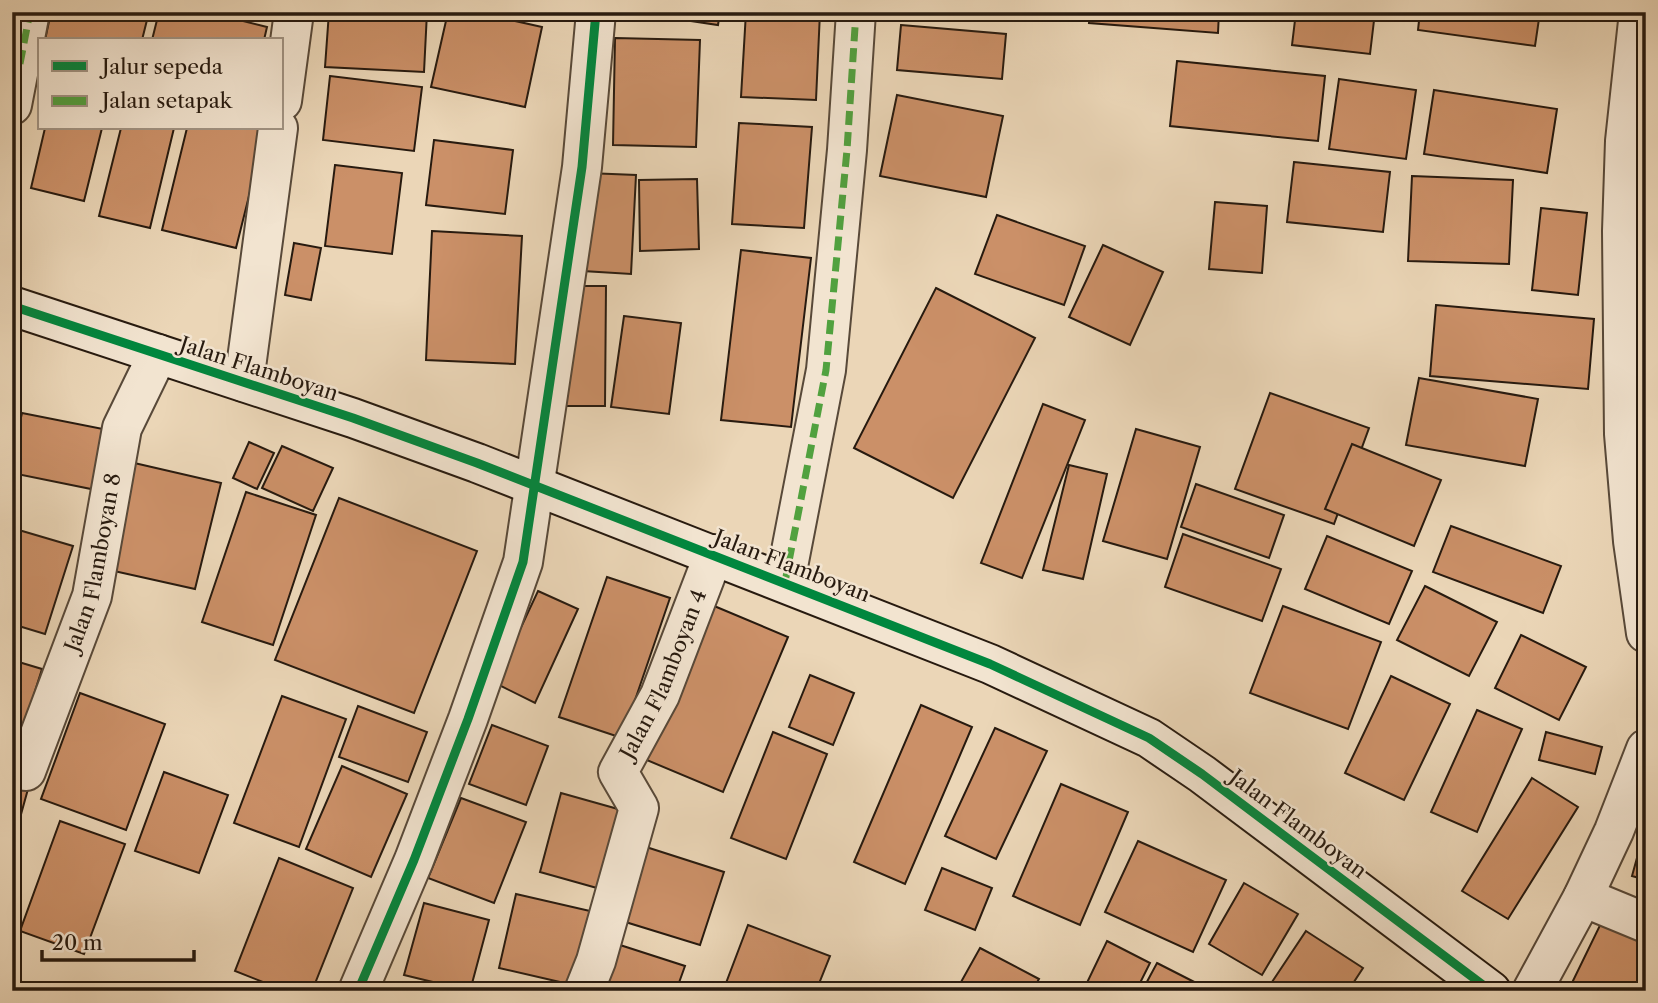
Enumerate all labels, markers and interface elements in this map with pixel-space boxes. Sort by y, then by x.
legend [38,38,284,130]
text: Jalur sepeda [99,54,224,79]
text: Jalan setapak [99,88,233,113]
street label: Jalan Flamboyan [174,330,342,406]
street label: Jalan Flamboyan 8 [58,471,126,658]
street label: Jalan Flamboyan [708,523,874,607]
street label: Jalan Flamboyan 4 [613,586,711,766]
street label: Jalan Flamboyan [1222,762,1372,883]
scale bar [42,919,194,963]
text: 20 m [52,930,103,955]

